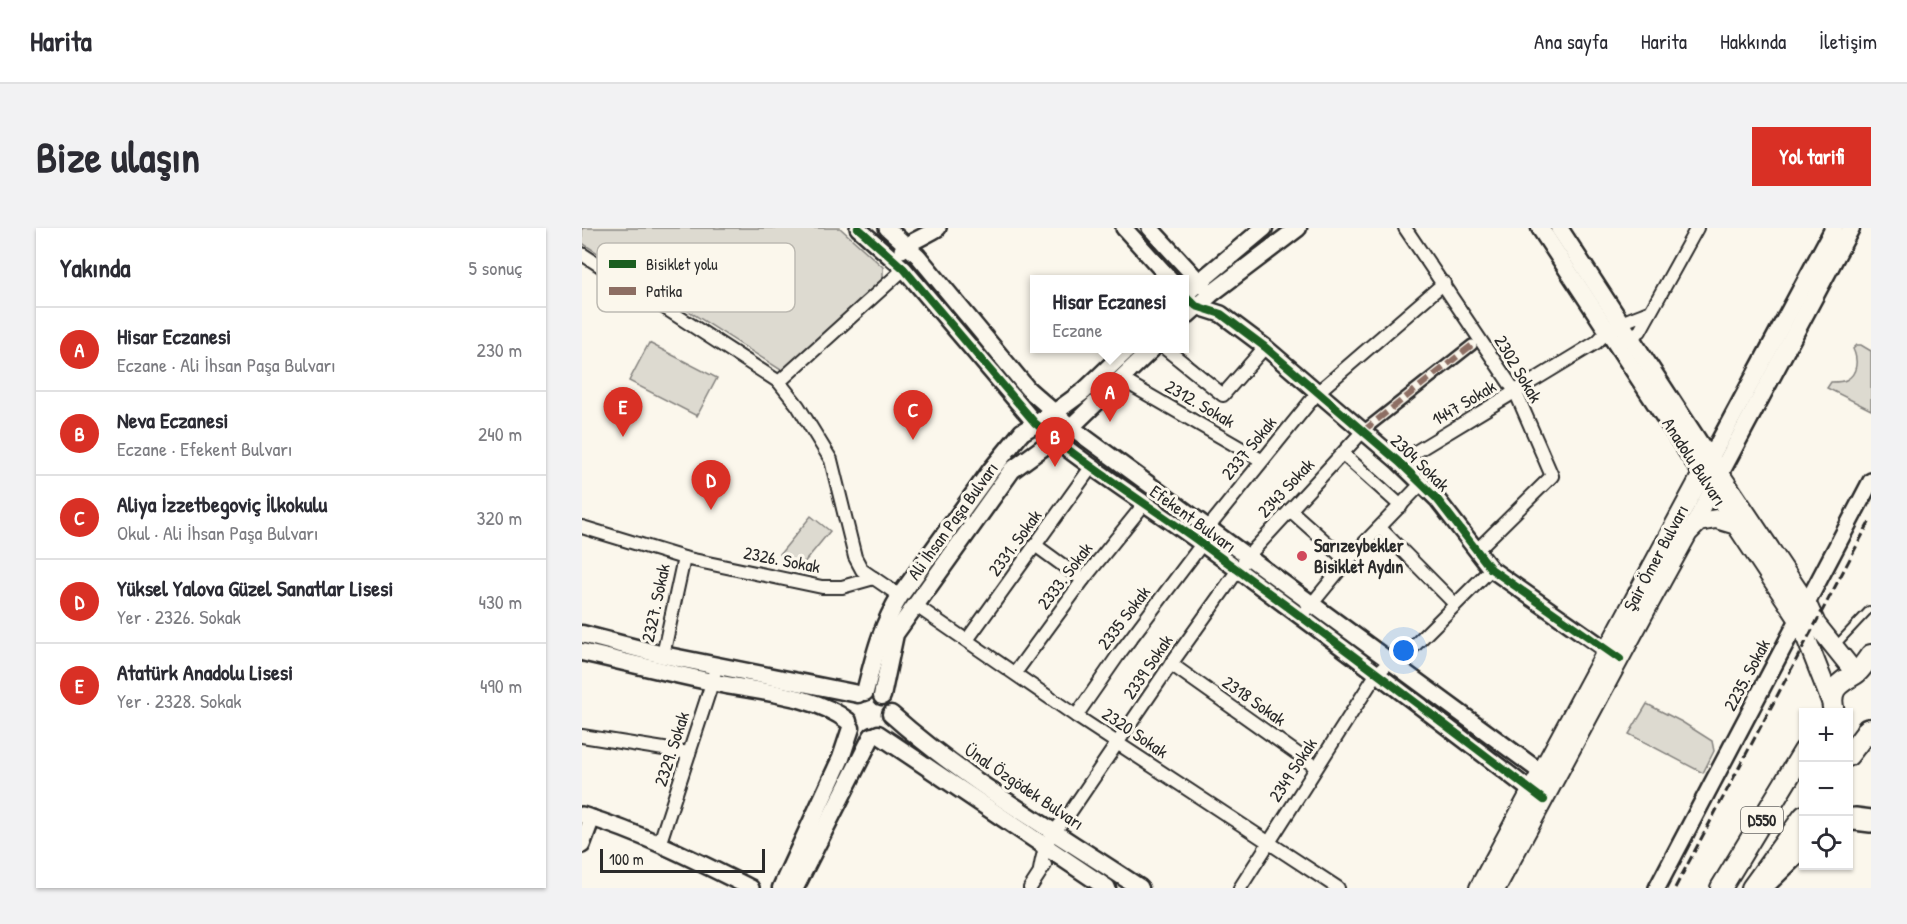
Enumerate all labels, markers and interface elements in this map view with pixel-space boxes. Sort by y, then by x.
text: Harita [30,22,92,60]
text: Ana sayfa [1534,27,1608,56]
text: Harita [1641,27,1687,56]
text: Hakkında [1720,27,1786,56]
text: İletişim [1819,27,1877,56]
button: Yol tarifi [1752,127,1871,186]
text: Bize ulaşın [36,128,200,185]
legend [597,243,795,312]
text: Yakında [60,250,130,285]
text: Bisiklet yolu [646,253,718,275]
text: 5 sonuç [468,254,522,281]
popup [1030,275,1189,353]
text: Patika [646,280,682,302]
text: Hisar Eczanesi [1052,286,1167,316]
text: Eczane [1052,316,1102,343]
text: Hisar Eczanesi [117,321,231,351]
street label: 2302 Sokak [1488,330,1549,408]
text: A [75,336,84,363]
text: 230 m [477,336,522,363]
text: Eczane · Ali İhsan Paşa Bulvarı [117,351,336,378]
pin: A [1090,372,1130,422]
street label: 1447 Sokak [1427,373,1501,431]
street label: 2312. Sokak [1161,374,1240,434]
pin: E [604,388,642,437]
pin: C [894,390,932,440]
text: Neva Eczanesi [117,405,228,435]
street label: 2337 Sokak [1215,410,1282,485]
street label: Anadolu Bulvarı [1657,413,1732,511]
pin: B [1036,418,1074,467]
text: B [74,420,85,447]
text: 240 m [478,420,522,447]
street label: 2304 Sokak [1385,428,1456,497]
text: Eczane · Efekent Bulvarı [117,435,292,462]
street label: 2343 Sokak [1252,452,1320,523]
street label: Ali İhsan Paşa Bulvarı [901,457,1004,585]
pin: D [692,460,730,510]
street label: Efekent Bulvarı [1145,479,1242,558]
text: Aliya İzzetbegoviç İlkokulu [117,489,327,519]
street label: Şair Ömer Bulvarı [1617,500,1694,615]
text: C [74,504,85,531]
text: 320 m [477,504,522,531]
street label: 2331. Sokak [982,504,1048,581]
text: Okul · Ali İhsan Paşa Bulvarı [117,519,318,546]
place label: Sarızeybekler Bisiklet Aydın [1314,533,1404,580]
street label: 2333. Sokak [1031,537,1098,614]
street label: 2326. Sokak [742,540,823,579]
marker: Sarızeybekler Bisiklet Aydın [1295,549,1309,563]
street label: 2327. Sokak [635,561,676,644]
text: Yüksel Yalova Güzel Sanatlar Lisesi [117,573,393,603]
street label: 2335 Sokak [1091,580,1156,655]
text: D [75,588,84,615]
text: 430 m [478,588,522,615]
text: Yer · 2326. Sokak [117,603,241,630]
street label: 2339 Sokak [1117,629,1179,704]
street label: 2235. Sokak [1717,634,1776,715]
your location [1389,636,1418,665]
text: Atatürk Anadolu Lisesi [117,657,293,687]
street label: 2318 Sokak [1217,670,1292,732]
text: E [75,672,84,699]
text: 490 m [480,672,522,699]
text: Yer · 2328. Sokak [117,687,242,714]
street label: 2320 Sokak [1097,701,1174,764]
street label: 2329. Sokak [648,708,695,789]
map controls [1799,708,1853,870]
button: + [1799,708,1853,762]
street label: 2349 Sokak [1263,732,1323,807]
street label: Ünal Özgödek Bulvarı [960,737,1089,836]
button: − [1799,762,1853,816]
road number: D550 [1741,807,1783,833]
button: locate [1799,816,1853,870]
scale bar [600,846,765,874]
text: 100 m [609,848,644,870]

